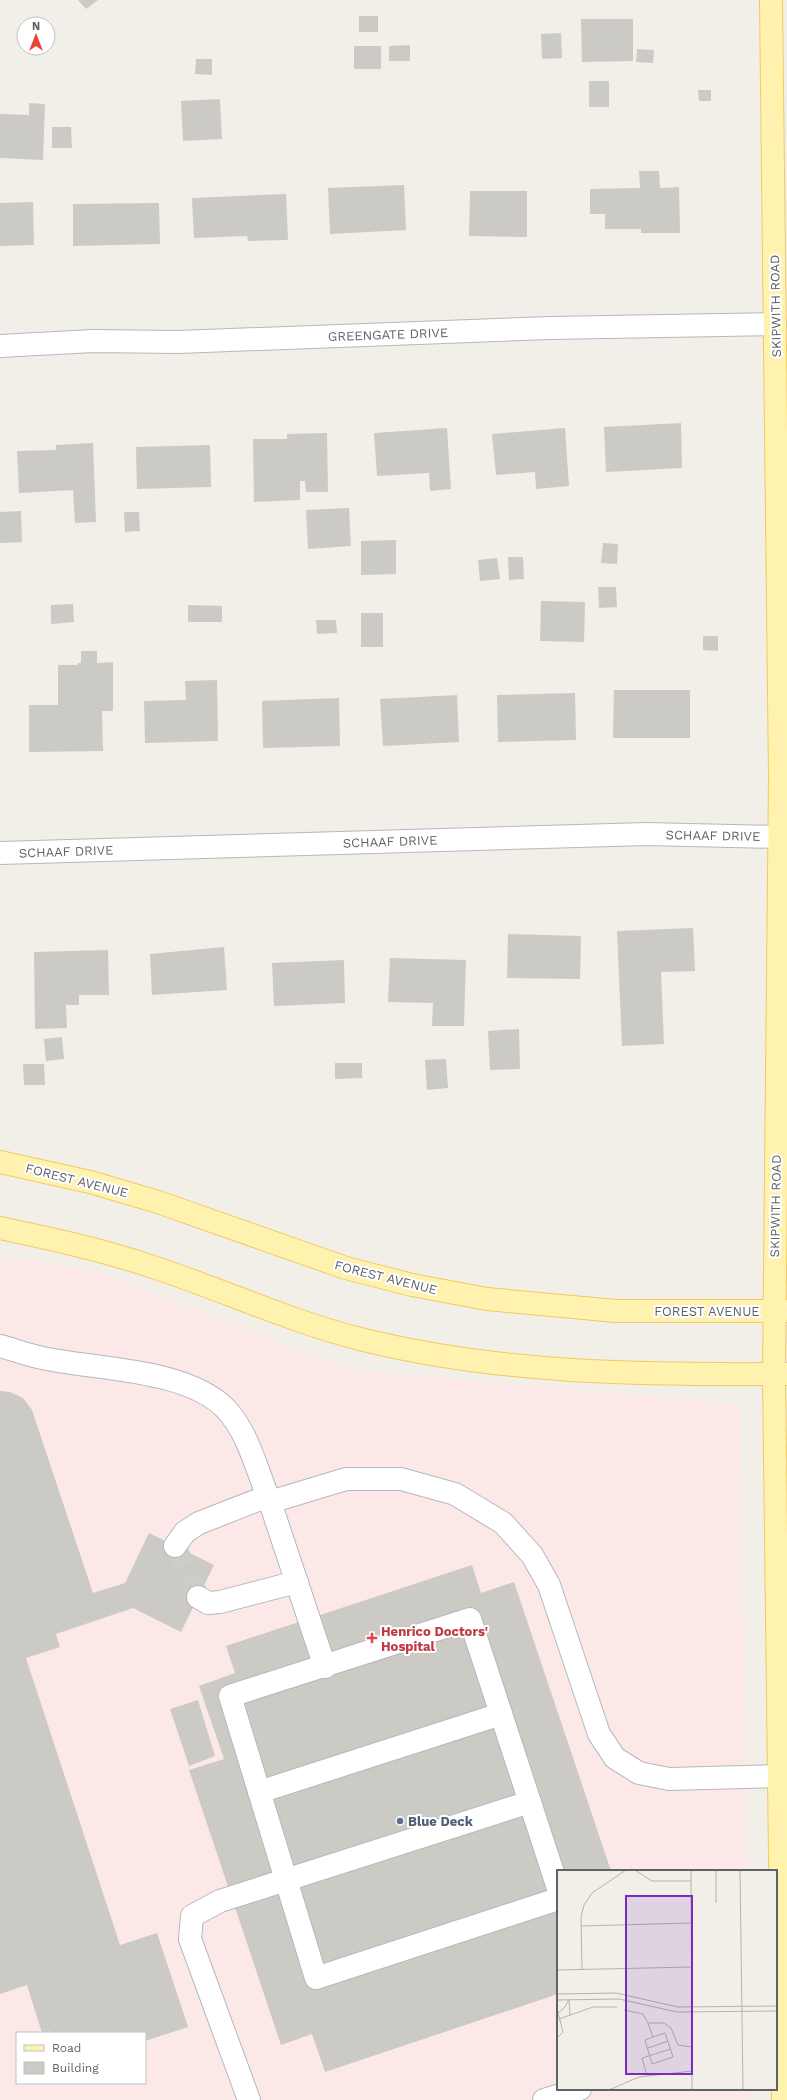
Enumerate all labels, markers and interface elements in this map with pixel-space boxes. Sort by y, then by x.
north arrow [16,16,56,56]
text: N [32,20,40,33]
street label: SKIPWITH ROAD [767,254,784,357]
street label: GREENGATE DRIVE [328,325,448,344]
street label: SCHAAF DRIVE [666,827,760,844]
street label: SCHAAF DRIVE [342,832,438,851]
street label: SCHAAF DRIVE [18,842,114,861]
street label: SKIPWITH ROAD [767,1155,784,1258]
street label: FOREST AVENUE [24,1160,130,1201]
street label: FOREST AVENUE [333,1257,439,1298]
street label: FOREST AVENUE [654,1304,760,1319]
place label: Henrico Doctors' Hospital [381,1624,488,1654]
marker: Henrico Doctors' Hospital [366,1632,378,1644]
place label: Blue Deck [408,1814,474,1829]
marker: Blue Deck [395,1816,405,1826]
inset map [557,1870,777,2090]
legend [16,2032,146,2084]
text: Road [52,2041,81,2055]
text: Building [52,2061,99,2075]

